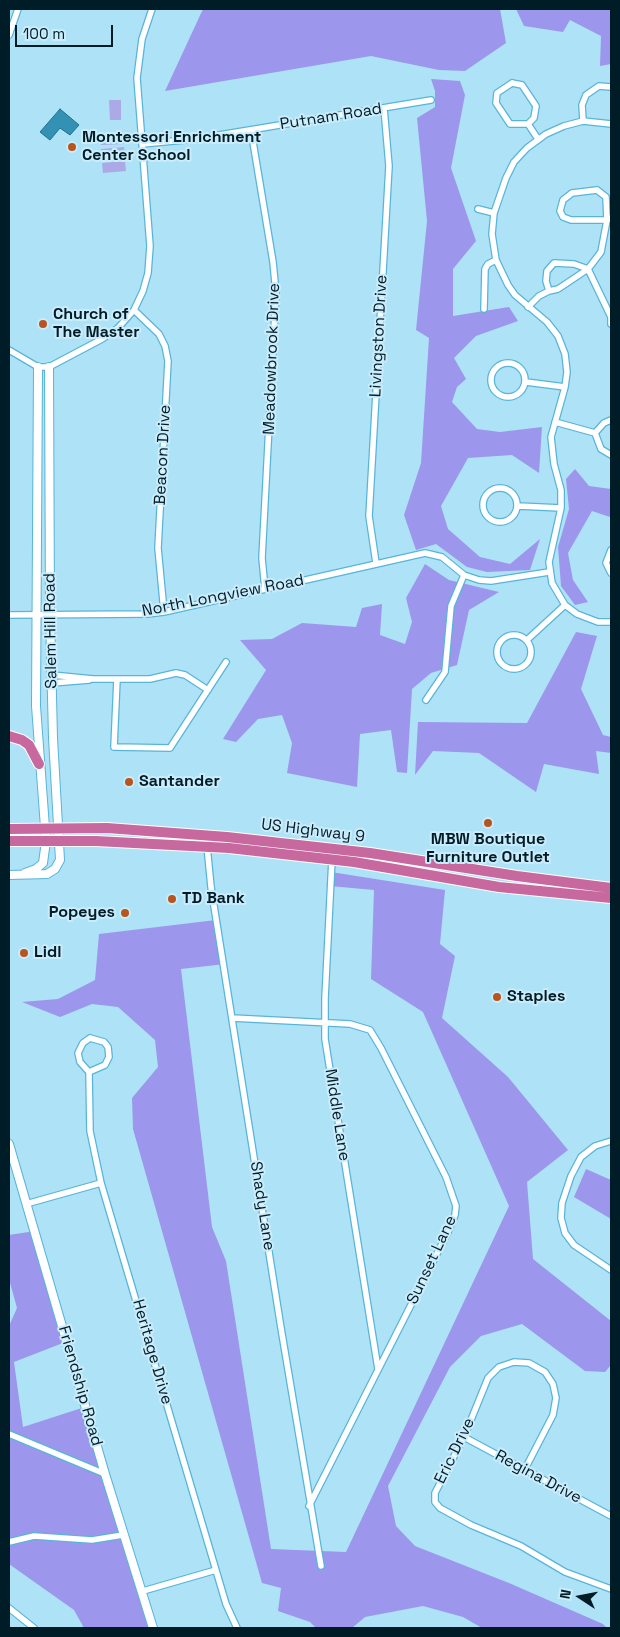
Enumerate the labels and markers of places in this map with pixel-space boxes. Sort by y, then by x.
place label: Montessori Enrichment Center School [82,128,261,166]
marker: Montessori Enrichment Center School [66,141,78,153]
place label: Church of The Master [53,305,140,343]
marker: Church of The Master [37,318,49,330]
place label: Santander [139,772,220,792]
marker: Santander [123,776,135,788]
marker: MBW Boutique Furniture Outlet [482,817,494,829]
place label: MBW Boutique Furniture Outlet [426,830,550,868]
place label: TD Bank [182,889,245,909]
marker: TD Bank [166,893,178,905]
place label: Popeyes [49,903,115,923]
marker: Popeyes [119,907,131,919]
place label: Lidl [34,943,61,963]
marker: Lidl [18,947,30,959]
place label: Staples [507,987,565,1007]
marker: Staples [491,991,503,1003]

